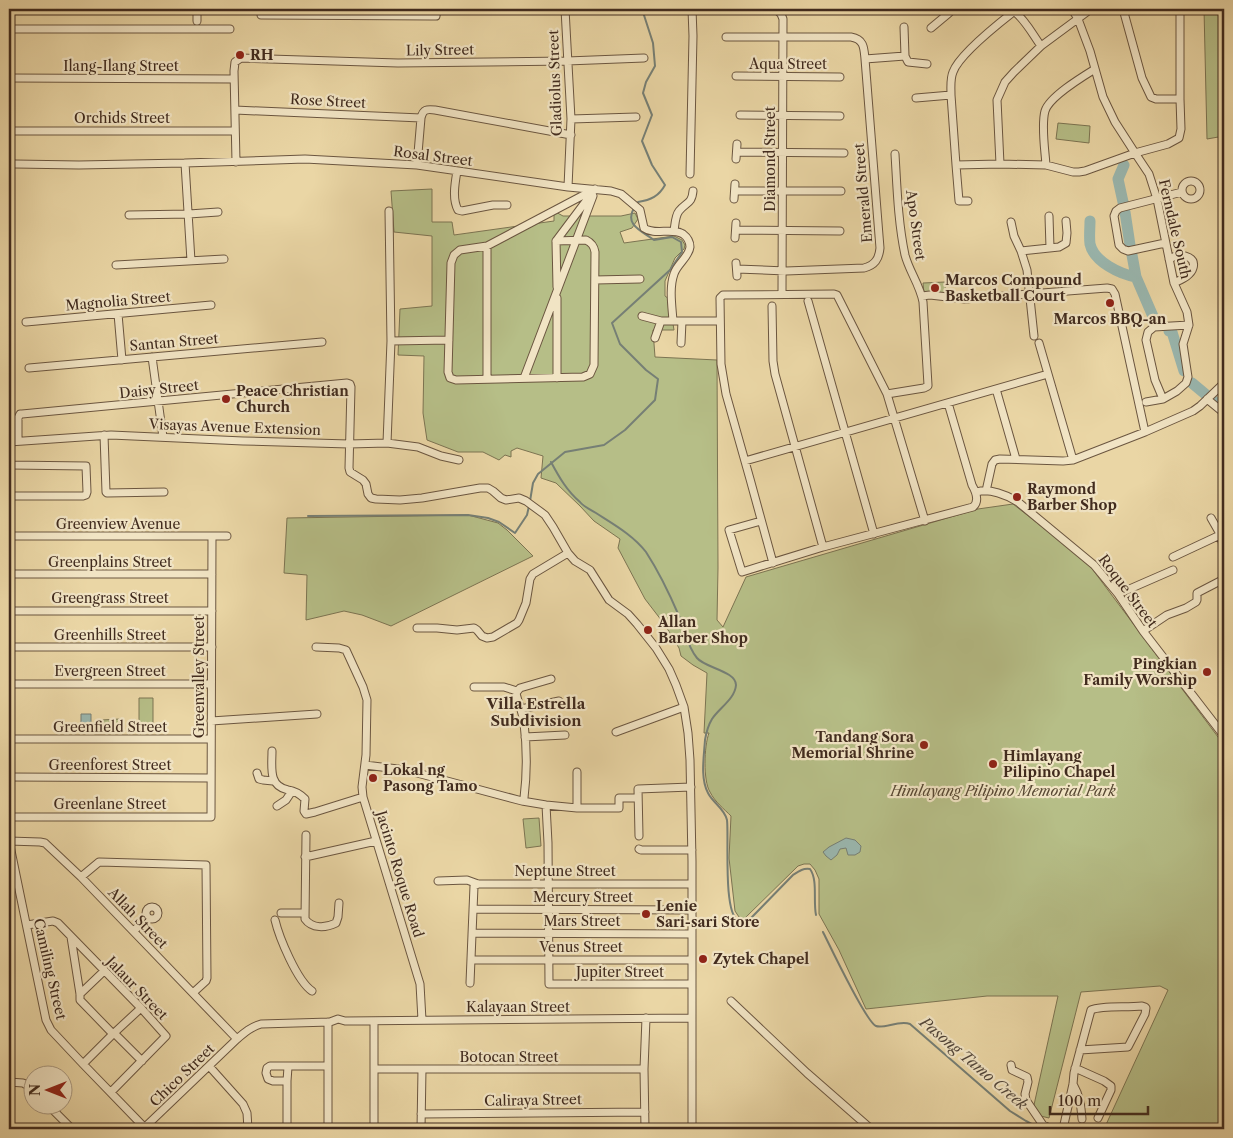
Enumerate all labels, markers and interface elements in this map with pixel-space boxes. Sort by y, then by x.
street label: Gladiolus Street [544,29,566,137]
street label: Lily Street [406,40,474,60]
place label: RH [250,46,274,64]
marker: RH [234,49,246,61]
street label: Aqua Street [748,55,827,73]
street label: Ilang-Ilang Street [63,57,179,75]
street label: Rose Street [290,90,366,112]
street label: Diamond Street [761,106,779,212]
street label: Orchids Street [74,109,170,127]
street label: Rosal Street [392,142,474,170]
street label: Emerald Street [850,142,876,244]
street label: Ferndale South [1155,177,1195,281]
street label: Apo Street [902,188,930,261]
place label: Marcos Compound Basketball Court [945,271,1082,305]
marker: Marcos Compound Basketball Court [929,282,941,294]
street label: Magnolia Street [65,287,171,315]
marker: Marcos BBQ-an [1104,297,1116,309]
place label: Marcos BBQ-an [1054,310,1167,328]
street label: Santan Street [129,329,219,355]
street label: Daisy Street [118,376,200,402]
place label: Peace Christian Church [236,382,349,416]
marker: Peace Christian Church [220,393,232,405]
street label: Visayas Avenue Extension [148,415,322,439]
place label: Raymond Barber Shop [1027,480,1117,514]
marker: Raymond Barber Shop [1011,491,1023,503]
street label: Greenview Avenue [56,515,180,533]
street label: Roque Street [1095,551,1161,631]
street label: Greenplains Street [48,553,172,571]
street label: Greengrass Street [51,589,169,607]
place label: Allan Barber Shop [657,613,748,647]
street label: Greenvalley Street [190,616,208,738]
marker: Allan Barber Shop [642,624,654,636]
street label: Greenhills Street [54,626,166,644]
place label: Pingkian Family Worship [1083,655,1197,689]
street label: Evergreen Street [54,662,166,680]
marker: Pingkian Family Worship [1201,666,1213,678]
district label: Villa Estrella Subdivision [486,694,586,730]
street label: Greenfield Street [53,718,167,736]
place label: Tandang Sora Memorial Shrine [791,728,915,762]
marker: Tandang Sora Memorial Shrine [918,739,930,751]
place label: Himlayang Pilipino Chapel [1003,747,1116,781]
street label: Greenforest Street [49,756,171,774]
marker: Himlayang Pilipino Chapel [987,758,999,770]
place label: Lokal ng Pasong Tamo [383,761,477,795]
marker: Lokal ng Pasong Tamo [367,772,379,784]
park label: Himlayang Pilipino Memorial Park [889,782,1117,800]
street label: Greenlane Street [54,795,167,813]
street label: Jacinto Roque Road [372,806,428,940]
street label: Neptune Street [514,862,616,880]
street label: Allah Street [104,883,172,952]
street label: Mercury Street [533,888,633,906]
place label: Lenie Sari-sari Store [656,897,759,931]
marker: Lenie Sari-sari Store [640,908,652,920]
street label: Mars Street [544,912,620,930]
street label: Camiling Street [30,917,70,1021]
street label: Venus Street [538,938,623,956]
place label: Zytek Chapel [713,950,809,968]
street label: Jalaur Street [101,951,172,1024]
marker: Zytek Chapel [697,953,709,965]
street label: Jupiter Street [574,963,664,981]
street label: Kalayaan Street [466,998,570,1016]
water label: Pasong Tamo Creek [916,1012,1032,1114]
street label: Chico Street [146,1040,218,1110]
street label: Botocan Street [460,1048,558,1066]
north arrow [22,1066,72,1116]
scale bar [1050,1083,1148,1115]
text: N [26,1084,44,1096]
street label: Caliraya Street [484,1090,582,1110]
text: 100 m [1058,1091,1101,1110]

